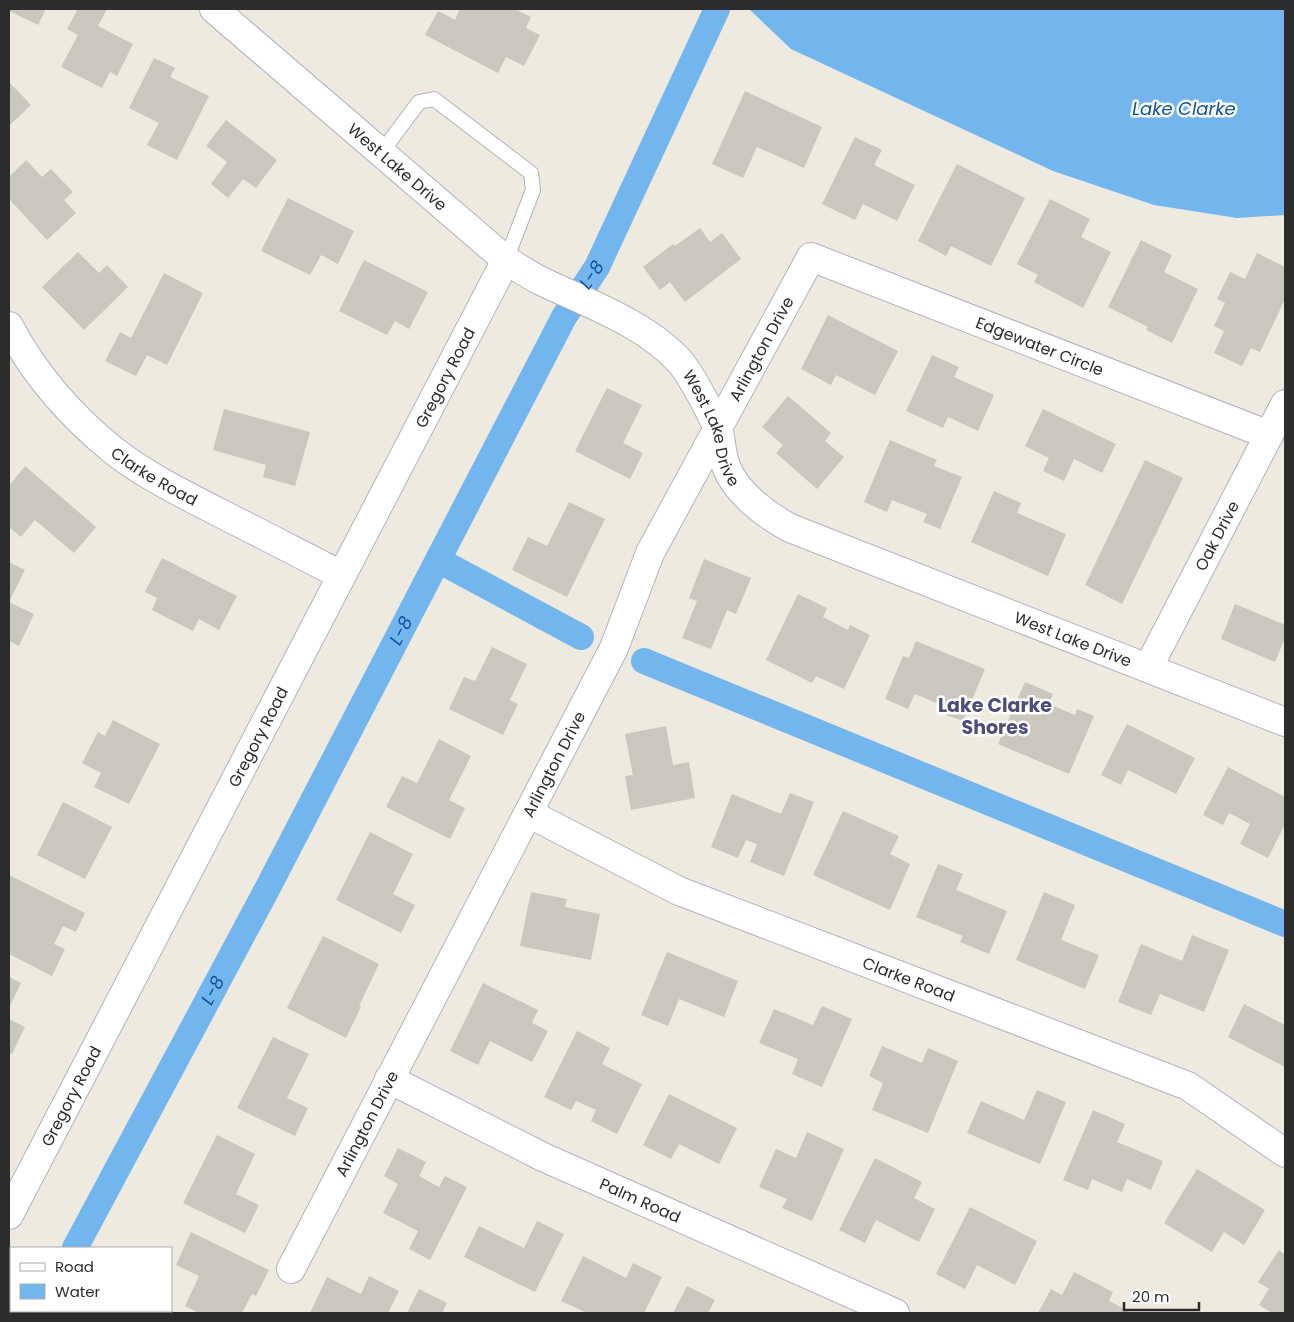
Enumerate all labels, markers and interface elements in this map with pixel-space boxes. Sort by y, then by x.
water label: Lake Clarke [1132,96,1236,121]
street label: West Lake Drive [343,118,452,216]
water label: L-8 [573,256,610,294]
street label: Arlington Drive [724,292,799,406]
street label: Edgewater Circle [972,311,1107,382]
street label: Gregory Road [410,324,481,432]
street label: West Lake Drive [677,366,745,491]
street label: Clarke Road [106,442,201,511]
street label: Oak Drive [1189,497,1245,575]
street label: West Lake Drive [1011,606,1135,673]
water label: L-8 [383,612,418,649]
street label: Gregory Road [223,683,294,791]
district label: Lake Clarke Shores [938,692,1052,741]
street label: Arlington Drive [517,707,591,821]
street label: Clarke Road [859,951,958,1008]
water label: L-8 [194,972,230,1009]
street label: Gregory Road [36,1042,107,1151]
street label: Arlington Drive [330,1067,404,1181]
street label: Palm Road [596,1173,684,1229]
legend [10,1247,172,1312]
text: Road [55,1256,94,1277]
scale bar [1124,1280,1199,1312]
text: Water [55,1281,101,1302]
text: 20 m [1132,1286,1170,1307]

